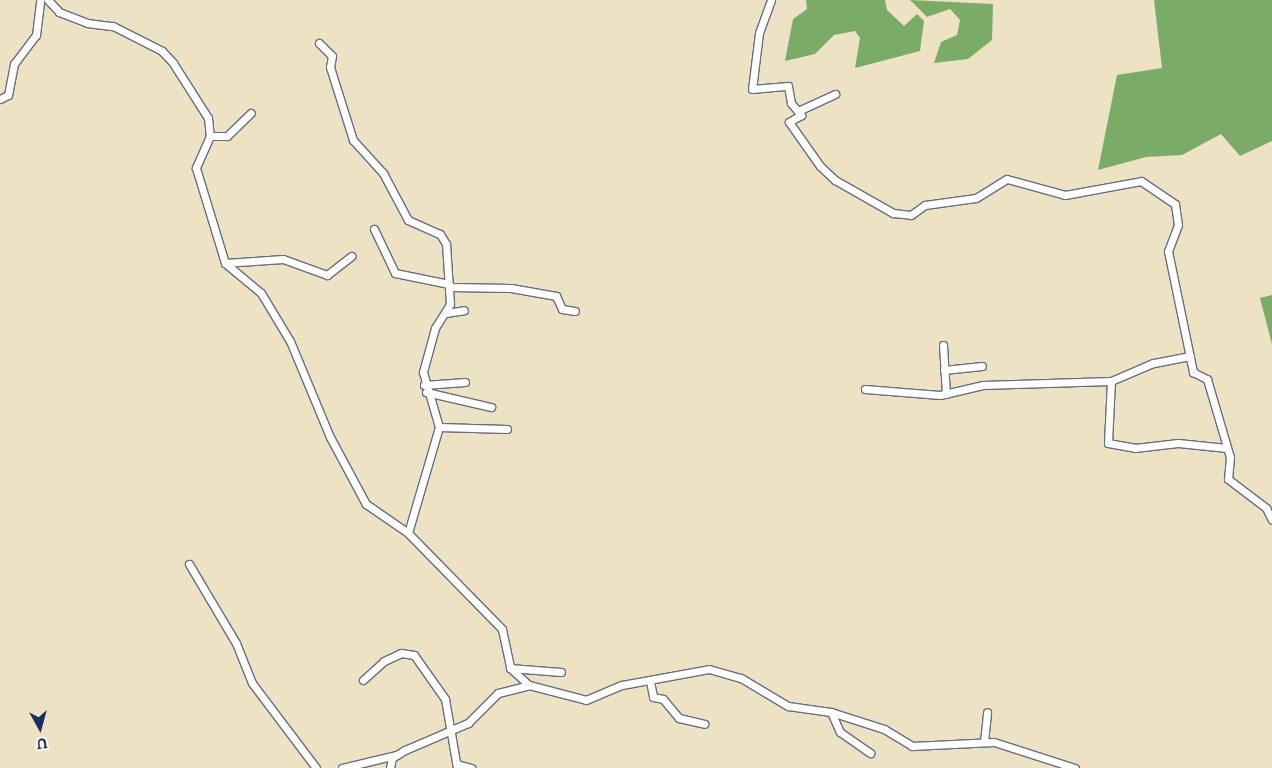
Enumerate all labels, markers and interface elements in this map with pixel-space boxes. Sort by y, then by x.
north arrow [15,703,65,753]
text: U [35,733,48,752]

